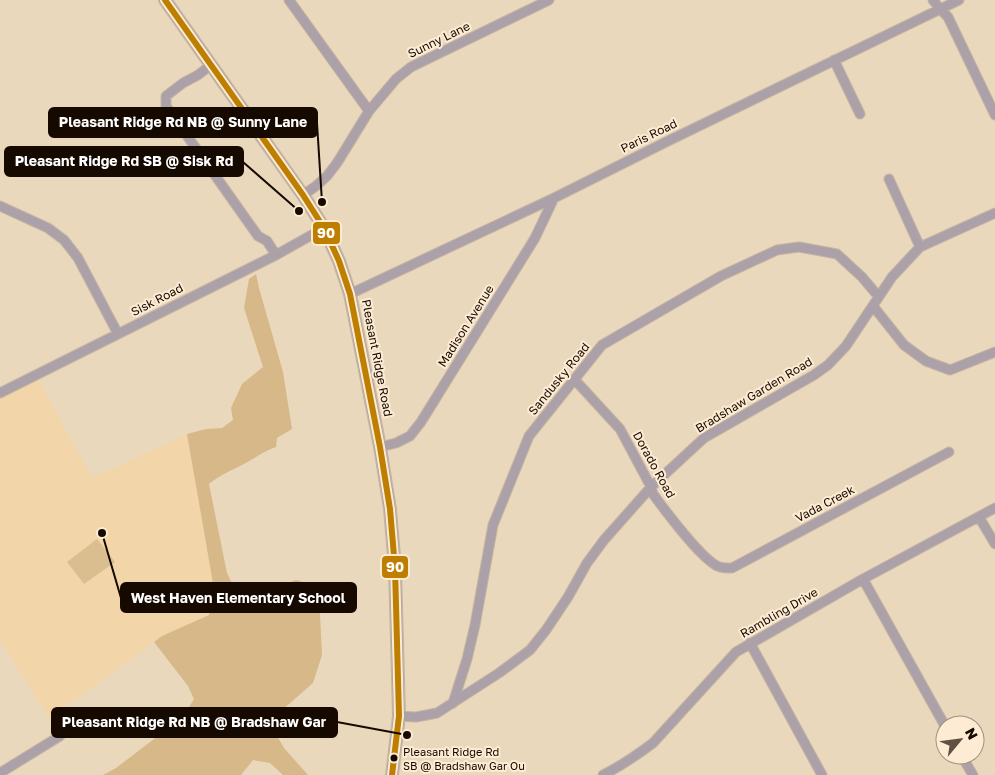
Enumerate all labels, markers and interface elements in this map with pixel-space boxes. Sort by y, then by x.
street label: Sunny Lane [405,18,472,61]
callout: Pleasant Ridge Rd NB @ Sunny Lane [49,108,317,137]
text: Pleasant Ridge Rd NB @ Sunny Lane [59,113,307,130]
street label: Paris Road [618,115,680,156]
callout: Pleasant Ridge Rd SB @ Sisk Rd [5,147,243,176]
text: Pleasant Ridge Rd SB @ Sisk Rd [15,152,233,169]
line badge: 90 [312,221,341,245]
text: 90 [317,224,335,241]
street label: Sisk Road [128,280,185,319]
street label: Madison Avenue [434,282,497,370]
street label: Pleasant Ridge Road [359,298,396,418]
street label: Sandusky Road [525,339,592,418]
street label: Bradshaw Garden Road [693,354,815,435]
street label: Dorado Road [630,429,679,501]
street label: Vada Creek [793,482,857,525]
line badge: 90 [381,555,409,579]
text: 90 [386,558,404,575]
callout: West Haven Elementary School [121,583,356,612]
street label: Rambling Drive [737,584,820,641]
text: West Haven Elementary School [131,589,346,606]
callout: Pleasant Ridge Rd NB @ Bradshaw Gar [52,708,337,737]
text: Pleasant Ridge Rd NB @ Bradshaw Gar [62,713,327,730]
north arrow [935,715,985,765]
text: N [962,725,982,742]
place label: Pleasant Ridge Rd SB @ Bradshaw Gar Ou [403,745,525,772]
marker: Pleasant Ridge Rd SB @ Bradshaw Gar Ou [389,753,399,763]

